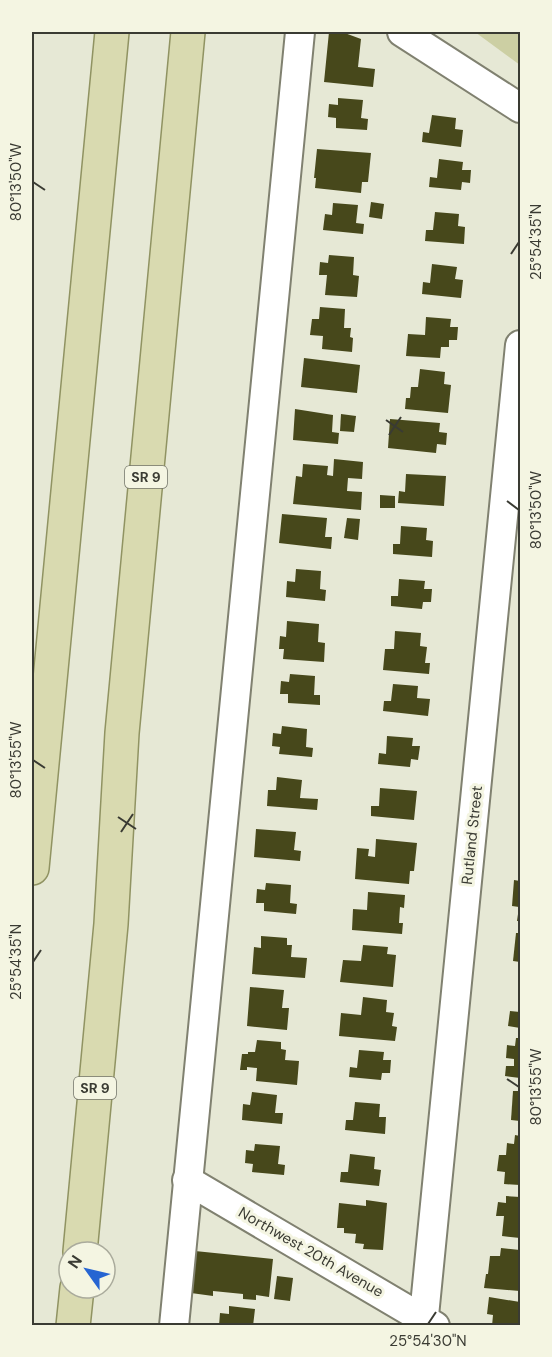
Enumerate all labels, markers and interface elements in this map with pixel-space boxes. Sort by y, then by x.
text: 80°13'50"W [6,142,26,221]
text: 25°54'35"N [526,204,546,280]
road number: SR 9 [125,466,167,488]
text: 80°13'50"W [526,470,546,549]
text: 80°13'55"W [6,721,26,798]
street label: Rutland Street [457,784,487,885]
text: 25°54'35"N [6,924,26,1000]
text: 80°13'55"W [526,1048,546,1125]
road number: SR 9 [74,1077,116,1099]
street label: Northwest 20th Avenue [235,1202,387,1302]
north arrow [57,1240,117,1300]
text: N [63,1251,87,1273]
text: 25°54'30"N [389,1331,467,1351]

